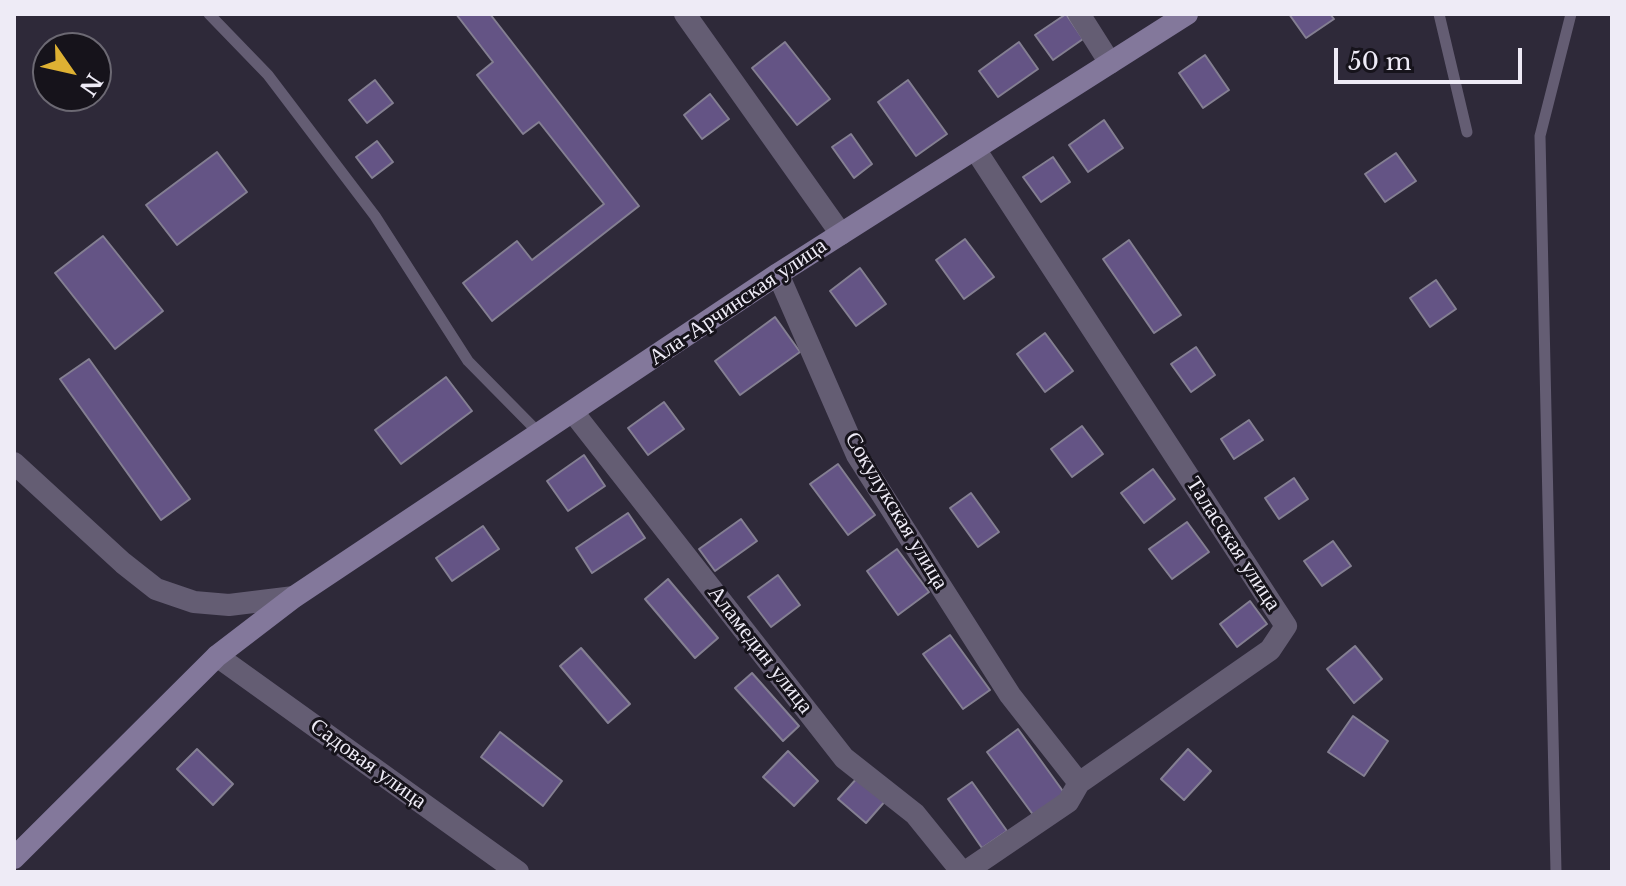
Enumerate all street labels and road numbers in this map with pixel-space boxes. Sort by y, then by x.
street label: Ала-Арчинская улица [644,233,832,371]
street label: Сокулукская улица [839,428,953,594]
street label: Таласская улица [1180,472,1286,616]
street label: Аламедин улица [702,581,818,719]
street label: Садовая улица [305,713,431,815]

